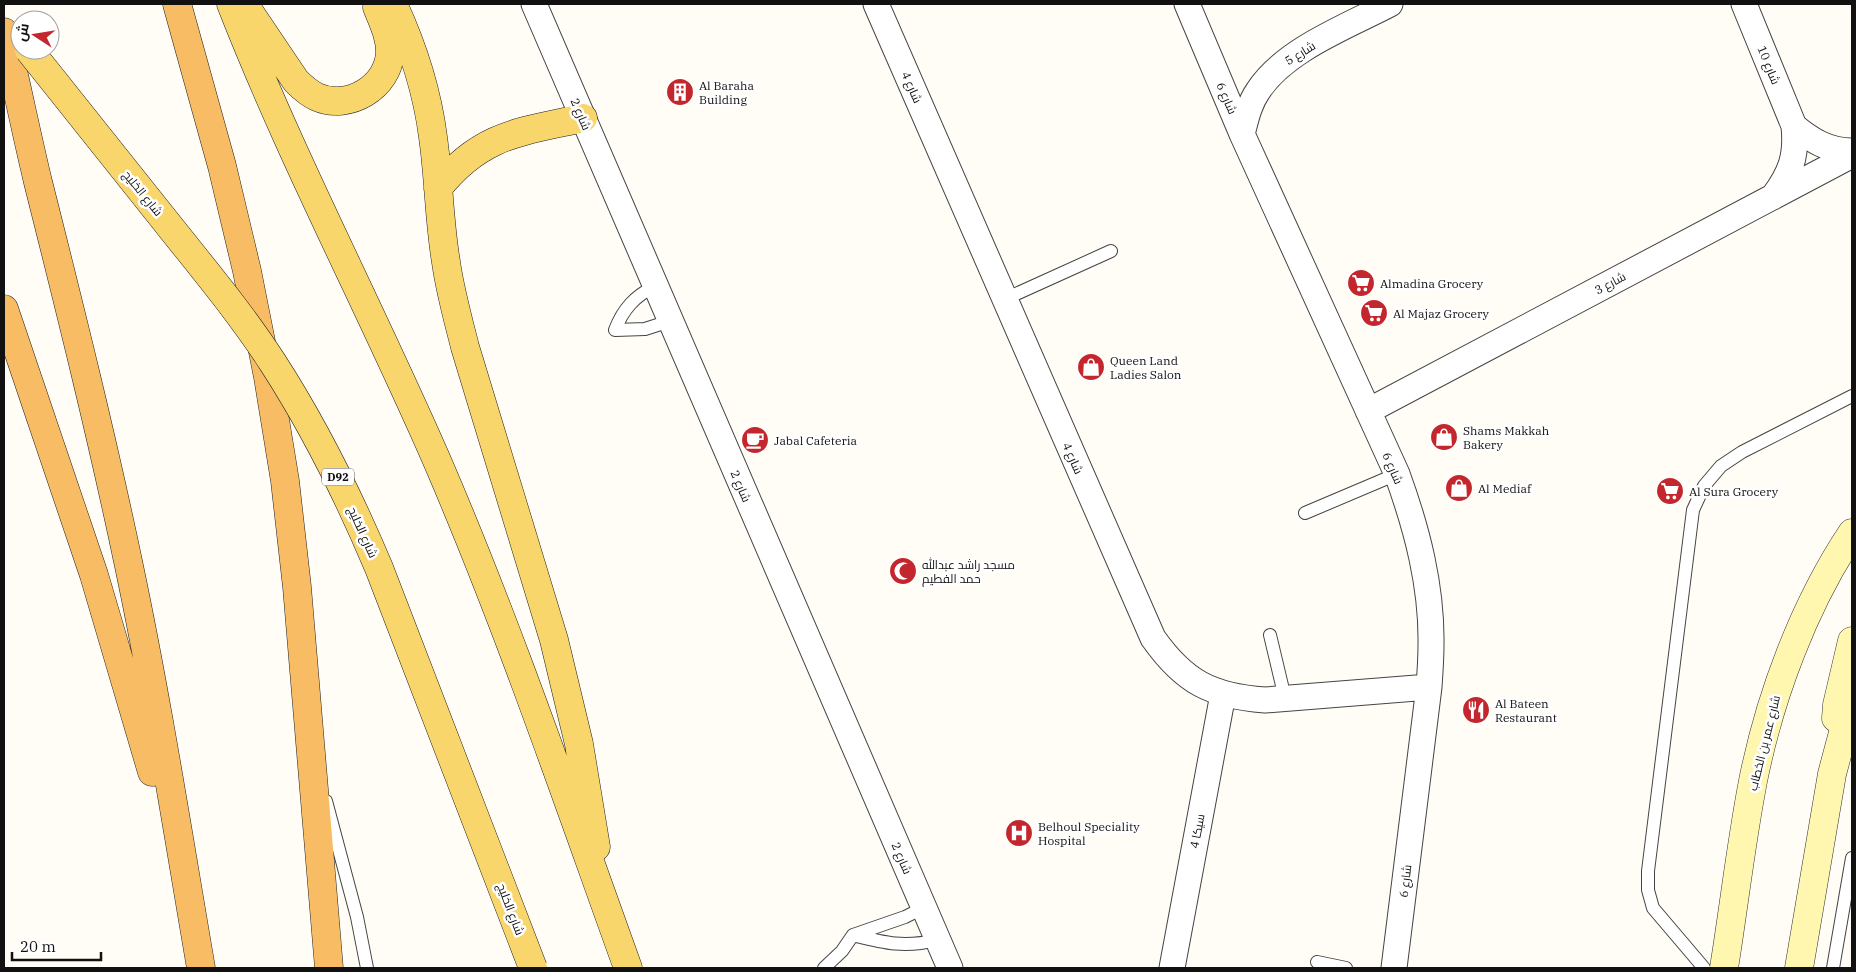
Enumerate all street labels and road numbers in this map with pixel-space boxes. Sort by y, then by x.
street label: شارع 5 [1282,38,1319,69]
street label: شارع 10 [1754,43,1784,87]
street label: شارع 4 [897,69,926,106]
street label: شارع 6 [1213,80,1240,117]
street label: شارع 2 [567,96,594,133]
street label: شارع الخليج [119,167,166,220]
street label: شارع 3 [1592,269,1629,298]
street label: شارع 4 [1058,440,1087,477]
street label: شارع 6 [1379,450,1406,487]
road number: D92 [322,468,354,486]
street label: شارع 2 [727,468,754,505]
street label: شارع الخليج [344,504,381,560]
street label: شارع عمر بن الخطاب [1745,694,1784,792]
street label: 4 سيكا [1186,812,1208,850]
street label: شارع 2 [888,840,915,877]
street label: شارع 6 [1396,864,1415,899]
street label: شارع الخليج [493,881,528,938]

